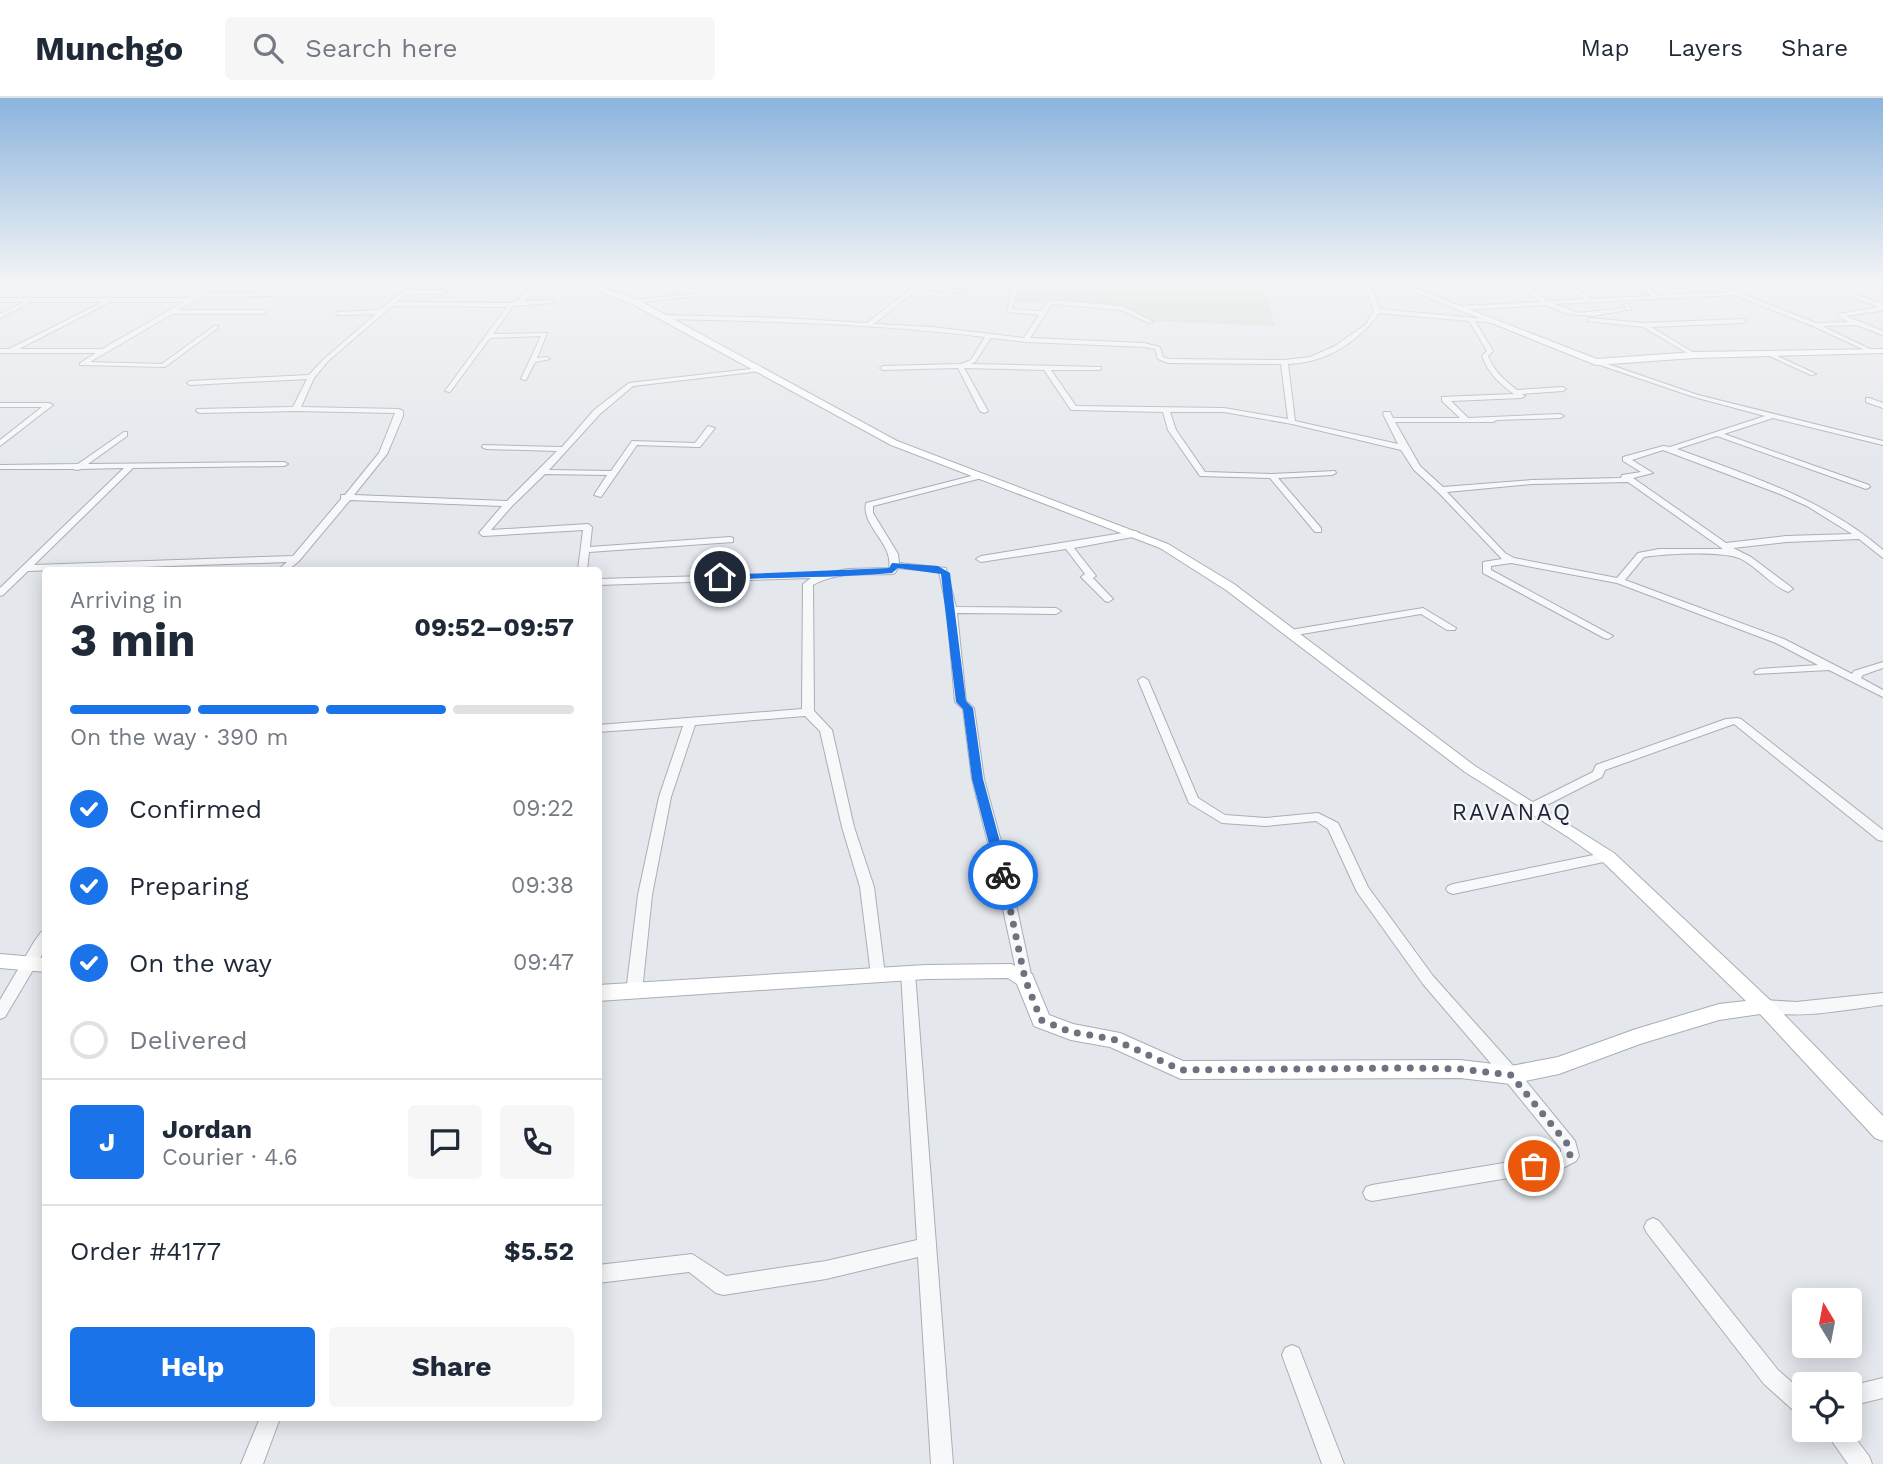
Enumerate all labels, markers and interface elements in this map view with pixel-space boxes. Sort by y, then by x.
search box [225,17,715,80]
text: Munchgo [35,29,183,68]
icon: search [249,29,287,67]
text: Search here [305,33,458,63]
text: Map [1581,34,1629,62]
text: Layers [1667,34,1743,62]
text: Share [1781,34,1848,62]
pin [690,547,750,607]
icon: home [701,558,739,596]
text: Arriving in [70,587,183,614]
text: 09:52–09:57 [414,612,574,642]
text: 3 min [70,613,196,667]
text: On the way · 390 m [70,724,288,751]
icon: check [70,790,108,828]
text: Confirmed [129,794,262,824]
text: 09:22 [512,795,574,822]
district label: RAVANAQ [1452,799,1572,826]
courier [968,840,1038,910]
icon: bike [984,856,1022,894]
icon: check [70,867,108,905]
text: Preparing [129,871,249,901]
text: 09:38 [511,872,574,899]
icon: check [70,944,108,982]
text: On the way [129,948,272,978]
text: 09:47 [513,949,574,976]
text: Delivered [129,1025,248,1055]
button: chat [408,1105,482,1179]
button: phone [500,1105,574,1179]
text: Jordan [162,1114,252,1144]
text: J [99,1127,115,1157]
pin [1504,1136,1564,1196]
text: Courier · 4.6 [162,1144,298,1171]
icon: bag [1515,1147,1553,1185]
text: Order #4177 [70,1236,221,1266]
text: $5.52 [504,1236,574,1266]
north arrow [1792,1288,1862,1358]
map controls [1792,1288,1862,1442]
button: Help [70,1327,315,1407]
button: Share [329,1327,574,1407]
button: locate [1792,1372,1862,1442]

